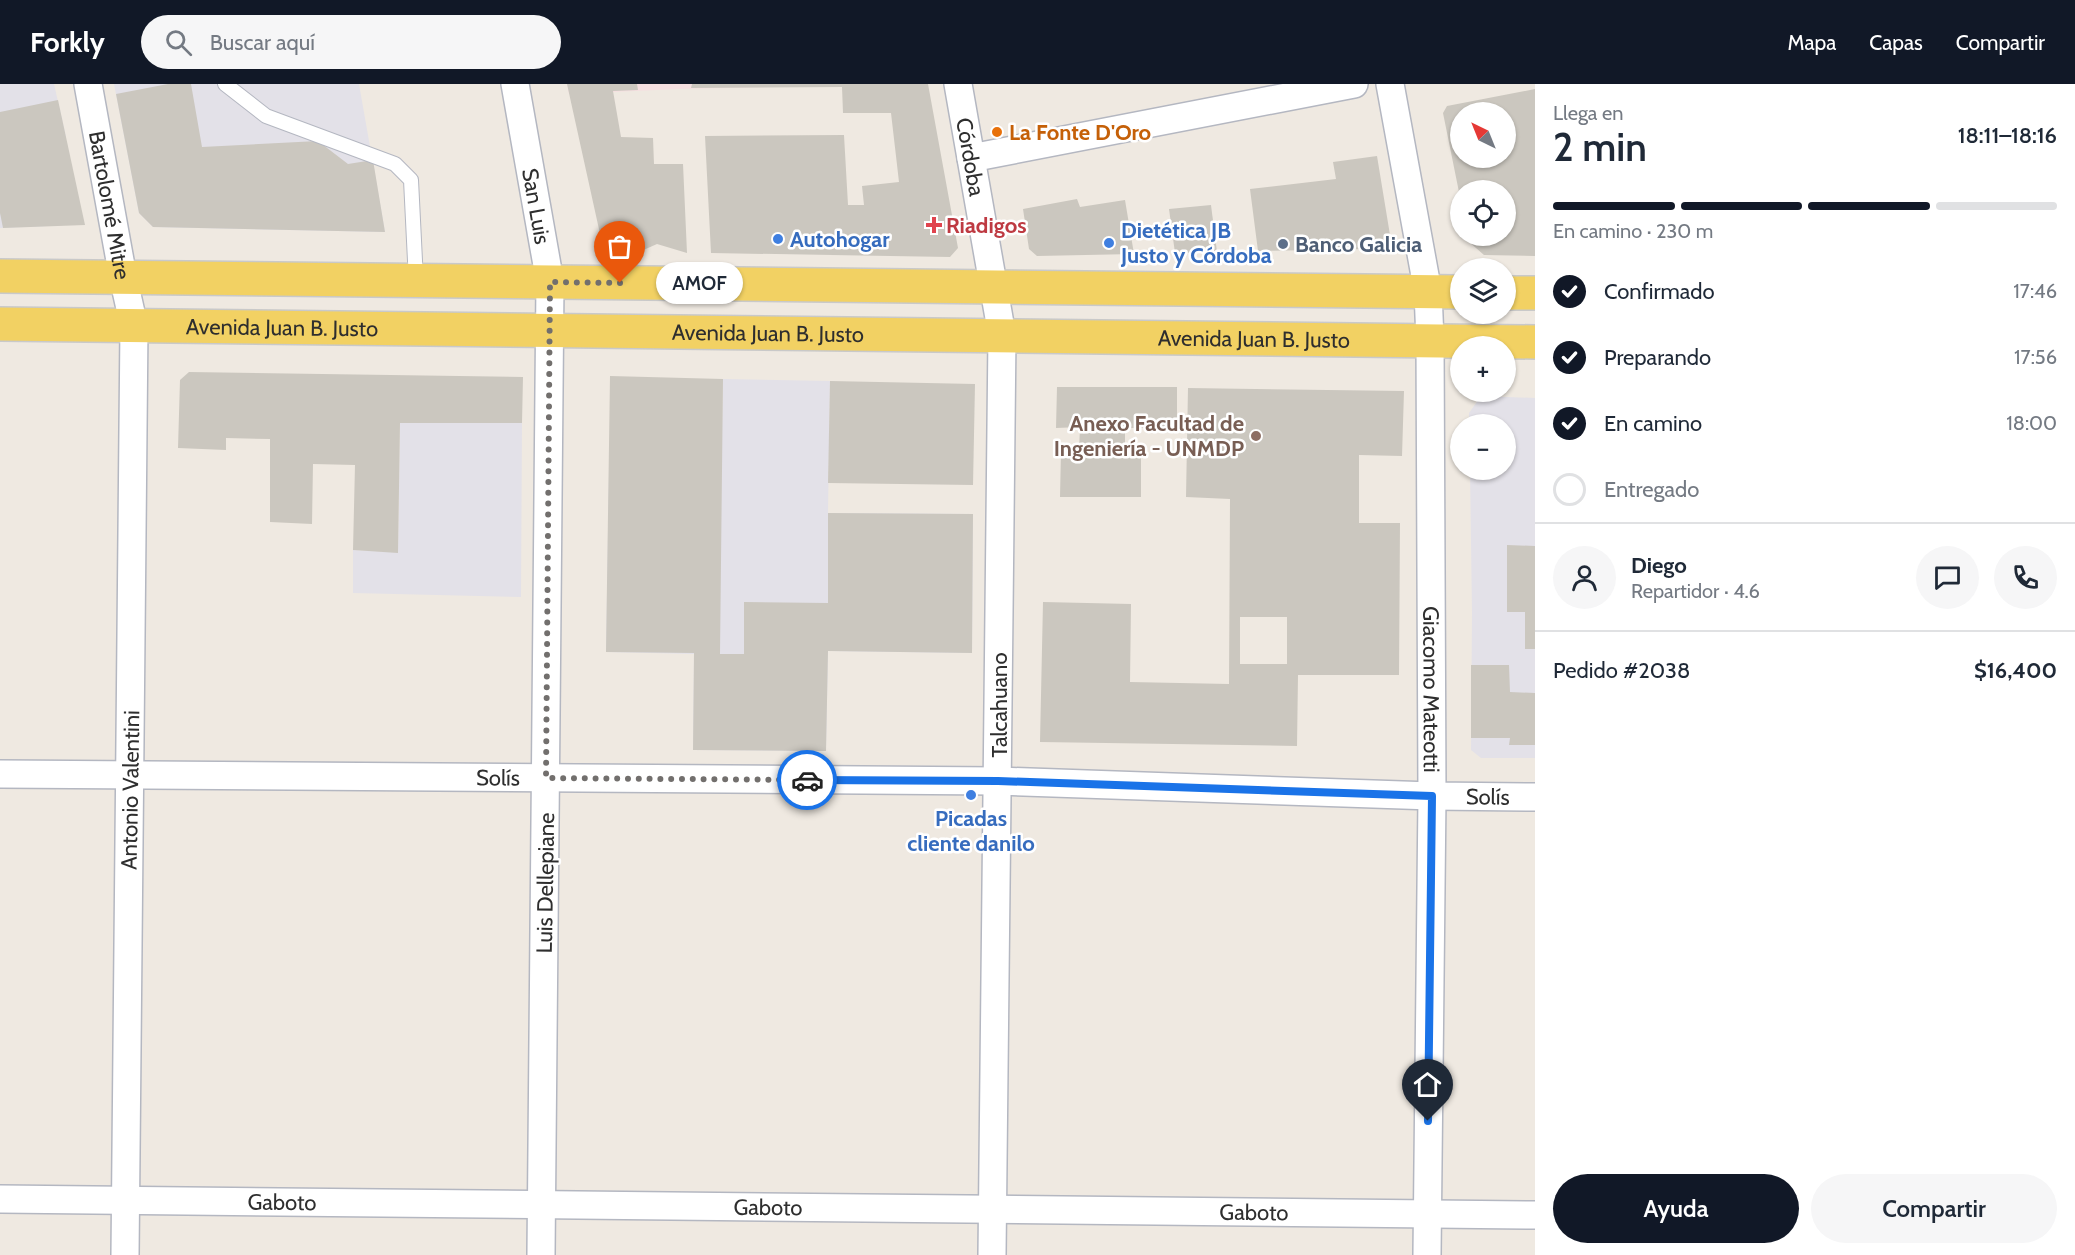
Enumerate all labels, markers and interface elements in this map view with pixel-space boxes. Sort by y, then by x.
search box [141,15,561,69]
text: Forkly [30,25,105,59]
icon: search [162,26,195,59]
text: Buscar aquí [210,29,315,56]
text: Mapa [1788,30,1836,55]
text: Capas [1869,30,1923,55]
text: Compartir [1956,30,2045,55]
text: Llega en [1553,101,1623,125]
north arrow [1450,102,1516,168]
map controls [1450,102,1516,480]
street label: Córdoba [950,116,990,199]
place label: La Fonte D'Oro [1009,119,1151,146]
text: 18:11–18:16 [1958,122,2057,149]
text: 2 min [1553,123,1647,171]
marker: La Fonte D'Oro [990,125,1004,139]
street label: Bartolomé Mitre [83,129,136,282]
street label: San Luis [516,166,556,246]
button: locate [1450,180,1516,246]
place label: Riadigos [946,212,1026,239]
place label: Dietética JB Justo y Córdoba [1120,217,1272,269]
marker: Riadigos [927,218,941,232]
text: En camino · 230 m [1553,219,1713,243]
pin [594,221,645,283]
place label: Autohogar [790,226,890,253]
icon: bag [603,230,636,263]
place label: Banco Galicia [1295,231,1422,258]
marker: Autohogar [771,232,785,246]
marker: Dietética JB Justo y Córdoba [1102,236,1116,250]
marker: Banco Galicia [1276,237,1290,251]
button: layers [1450,258,1516,324]
callout: AMOF [656,262,743,304]
text: AMOF [672,271,727,295]
icon: check [1553,275,1586,308]
text: Confirmado [1604,278,1715,305]
text: 17:46 [2013,279,2057,303]
street label: Avenida Juan B. Justo [186,313,378,342]
street label: Avenida Juan B. Justo [672,319,864,348]
street label: Avenida Juan B. Justo [1158,325,1350,354]
button: + [1450,336,1516,402]
icon: check [1553,341,1586,374]
text: Preparando [1604,344,1711,371]
text: 17:56 [2014,345,2057,369]
icon: check [1553,407,1586,440]
place label: Anexo Facultad de Ingeniería - UNMDP [1054,410,1244,462]
text: En camino [1604,410,1702,437]
text: 18:00 [2006,411,2057,435]
button: − [1450,414,1516,480]
marker: Anexo Facultad de Ingeniería - UNMDP [1249,429,1263,443]
text: Entregado [1604,476,1699,503]
button: person [1553,546,1616,609]
button: chat [1916,546,1979,609]
button: phone [1994,546,2057,609]
text: Diego [1631,552,1687,579]
text: Repartidor · 4.6 [1631,579,1760,603]
street label: Giacomo Mateotti [1417,606,1445,773]
street label: Talcahuano [986,653,1013,757]
text: Pedido #2038 [1553,657,1690,684]
text: $16,400 [1974,657,2057,684]
street label: Antonio Valentini [116,710,145,870]
courier [777,750,837,810]
street label: Solís [476,764,520,792]
icon: car [791,764,824,797]
street label: Solís [1466,783,1510,811]
marker: Picadas cliente danilo [964,788,978,802]
place label: Picadas cliente danilo [907,805,1035,857]
street label: Luis Dellepiane [531,812,560,954]
pin [1402,1059,1453,1121]
icon: home [1411,1068,1444,1101]
button: Ayuda [1553,1174,1799,1243]
button: Compartir [1811,1174,2057,1243]
street label: Gaboto [247,1189,317,1216]
street label: Gaboto [733,1194,803,1221]
street label: Gaboto [1219,1199,1289,1226]

